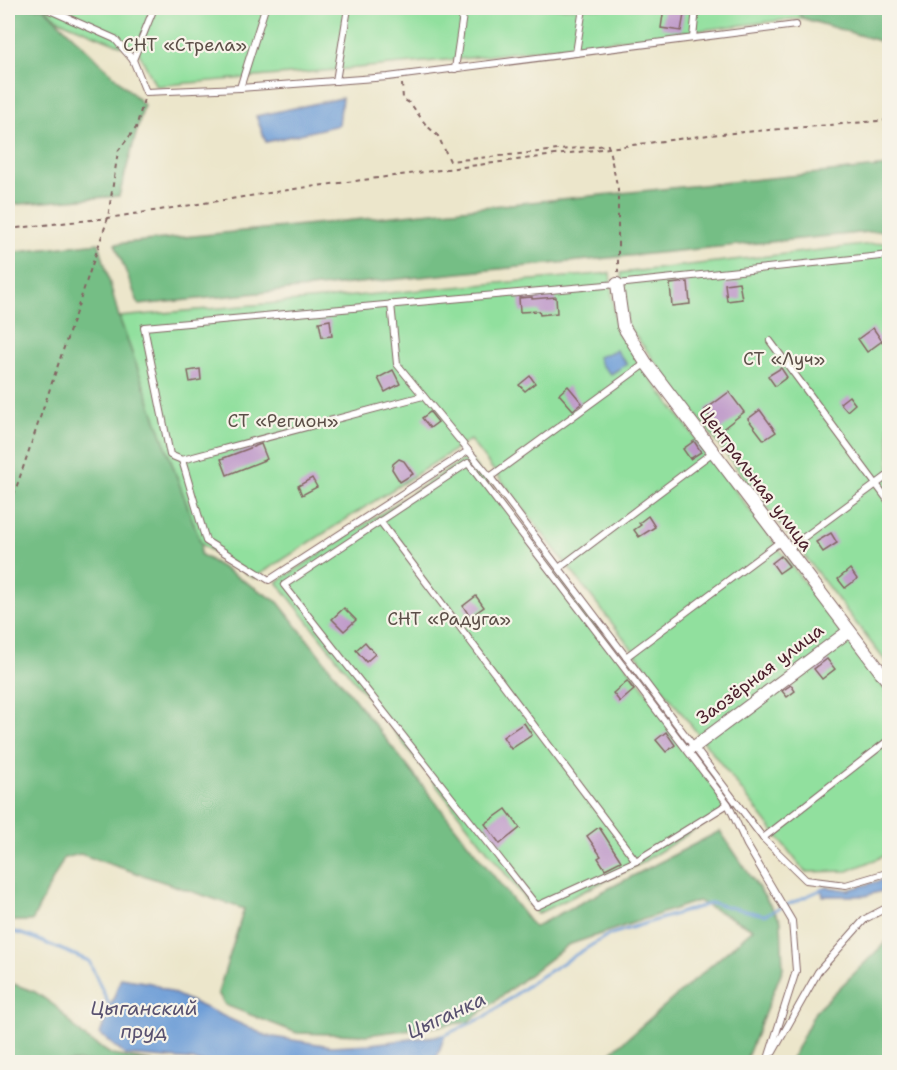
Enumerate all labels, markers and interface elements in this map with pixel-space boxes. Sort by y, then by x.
park label: СНТ «Стрела» [123,33,247,57]
park label: СТ «Луч» [743,347,825,371]
street label: Центральная улица [694,402,818,556]
park label: СТ «Регион» [228,409,338,433]
park label: СНТ «Радуга» [387,607,511,631]
street label: Заозёрная улица [691,618,829,730]
water label: Цыганка [402,985,490,1045]
water label: Цыганский пруд [90,995,198,1044]

